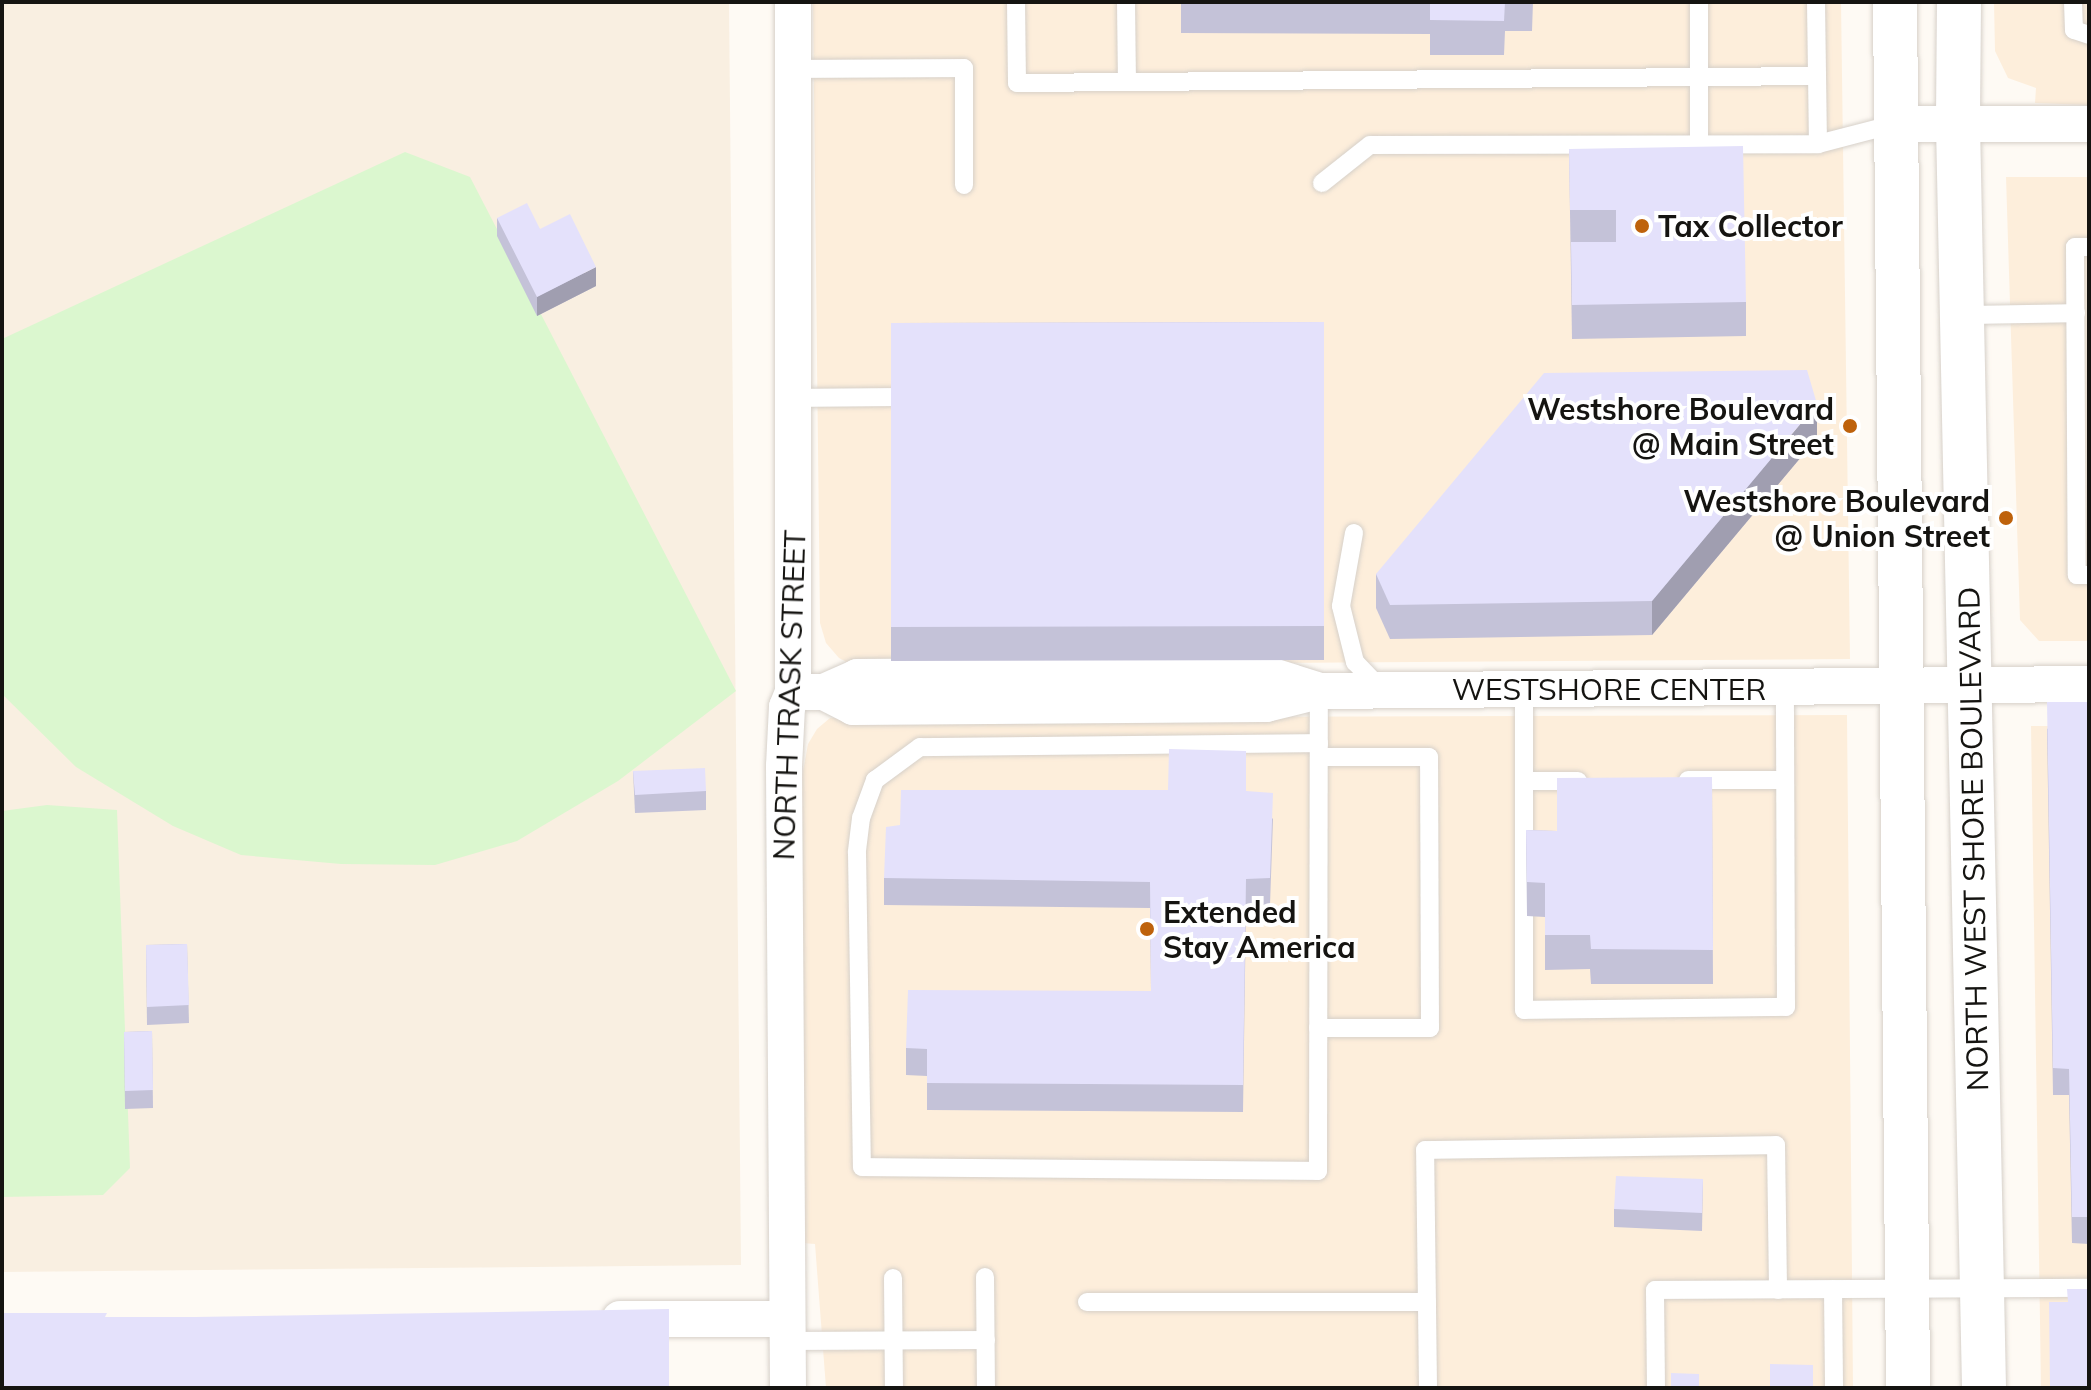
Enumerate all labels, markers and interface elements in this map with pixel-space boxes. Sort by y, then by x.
place label: Tax Collector [1658,208,1843,244]
marker: Tax Collector [1633,217,1651,235]
place label: Westshore Boulevard @ Main Street [1527,391,1834,462]
marker: Westshore Boulevard @ Main Street [1841,417,1859,435]
place label: Westshore Boulevard @ Union Street [1683,483,1990,554]
marker: Westshore Boulevard @ Union Street [1997,509,2015,527]
street label: NORTH TRASK STREET [765,529,813,861]
street label: NORTH WEST SHORE BOULEVARD [1951,587,1995,1091]
street label: WESTSHORE CENTER [1452,671,1766,707]
place label: Extended Stay America [1163,894,1356,964]
marker: Extended Stay America [1138,920,1156,938]

